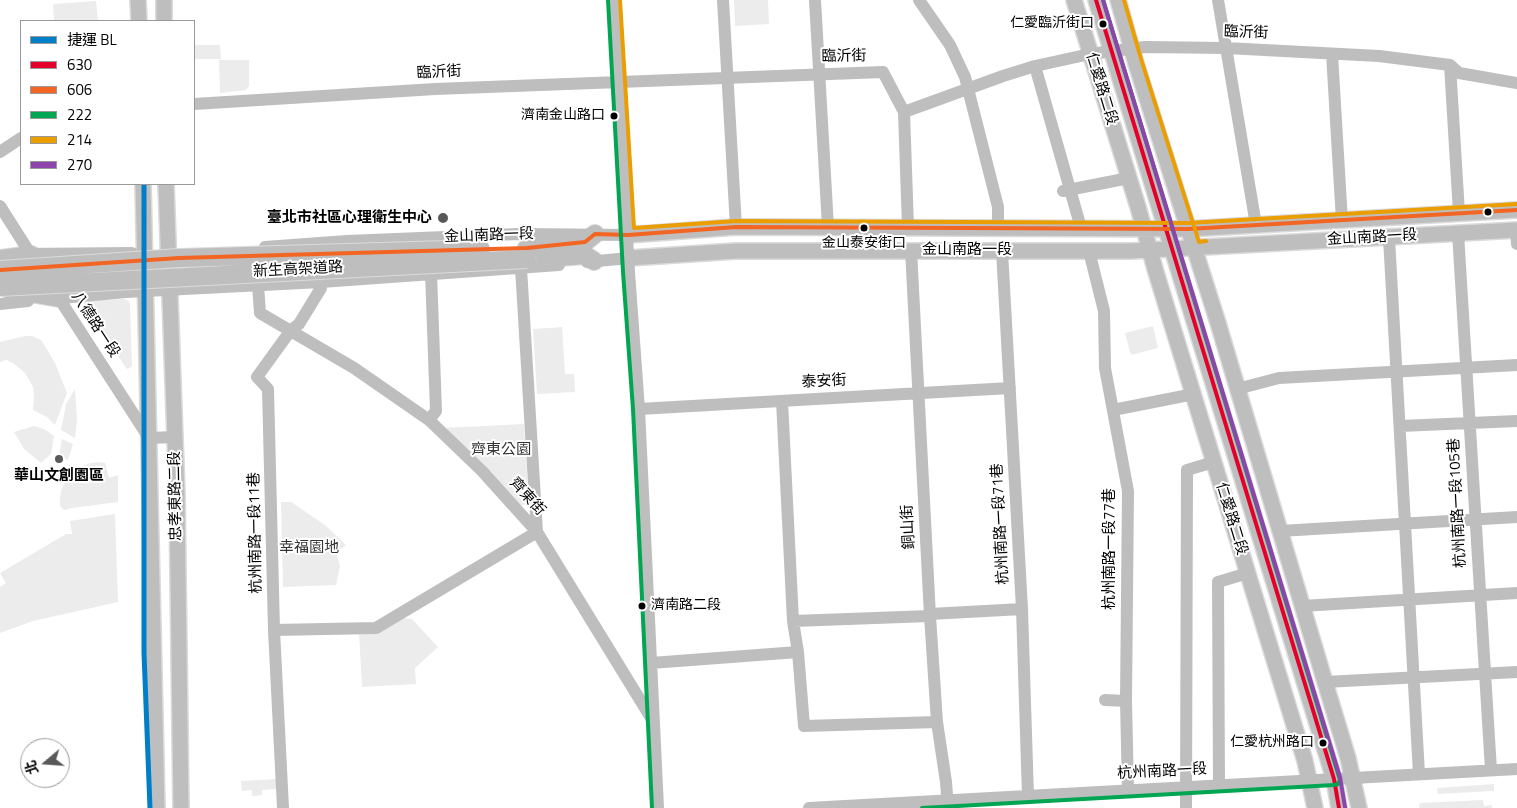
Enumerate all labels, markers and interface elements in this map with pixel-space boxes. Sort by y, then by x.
place label: 仁愛臨沂街口 [1010,16,1094,32]
marker: 仁愛臨沂街口 [1098,19,1108,29]
legend [20,20,195,185]
street label: 臨沂街 [1223,23,1269,43]
text: 捷運 BL [67,28,117,51]
street label: 臨沂街 [821,48,867,66]
street label: 仁愛路二段 [1081,51,1121,127]
text: 630 [67,53,92,76]
street label: 臨沂街 [416,63,462,83]
text: 606 [67,78,92,101]
text: 222 [67,103,92,126]
place label: 濟南金山路口 [521,108,605,124]
marker: 濟南金山路口 [609,111,619,121]
text: 214 [67,128,92,151]
text: 270 [67,153,92,176]
unlabelled marker [1483,207,1493,217]
place label: 臺北市社區心理衛生中心 [267,209,432,227]
marker: 臺北市社區心理衛生中心 [436,211,450,225]
marker: 金山泰安街口 [859,223,869,233]
street label: 金山南路一段 [444,225,534,247]
street label: 金山南路一段 [1327,227,1417,249]
place label: 金山泰安街口 [822,236,906,252]
street label: 金山南路一段 [922,241,1012,259]
street label: 新生高架道路 [253,259,343,281]
street label: 八德路一段 [67,289,123,361]
street label: 泰安街 [801,372,847,392]
street label: 杭州南路一段105巷 [1446,438,1470,568]
park label: 齊東公園 [471,441,531,459]
street label: 忠孝東路二段 [166,451,186,541]
marker: 華山文創園區 [53,453,65,465]
street label: 杭州南路一段71巷 [989,463,1013,585]
place label: 華山文創園區 [14,467,104,485]
street label: 杭州南路一段11巷 [246,472,266,594]
street label: 齊東街 [505,474,549,520]
street label: 仁愛路二段 [1211,481,1251,557]
street label: 杭州南路一段77巷 [1101,488,1119,610]
street label: 銅山街 [899,504,919,550]
park label: 幸福園地 [279,539,339,557]
place label: 濟南路二段 [651,598,721,614]
marker: 濟南路二段 [637,601,647,611]
place label: 仁愛杭州路口 [1230,735,1314,751]
north arrow [20,738,70,788]
marker: 仁愛杭州路口 [1318,738,1328,748]
text: 北 [19,758,43,777]
street label: 杭州南路一段 [1117,761,1207,783]

